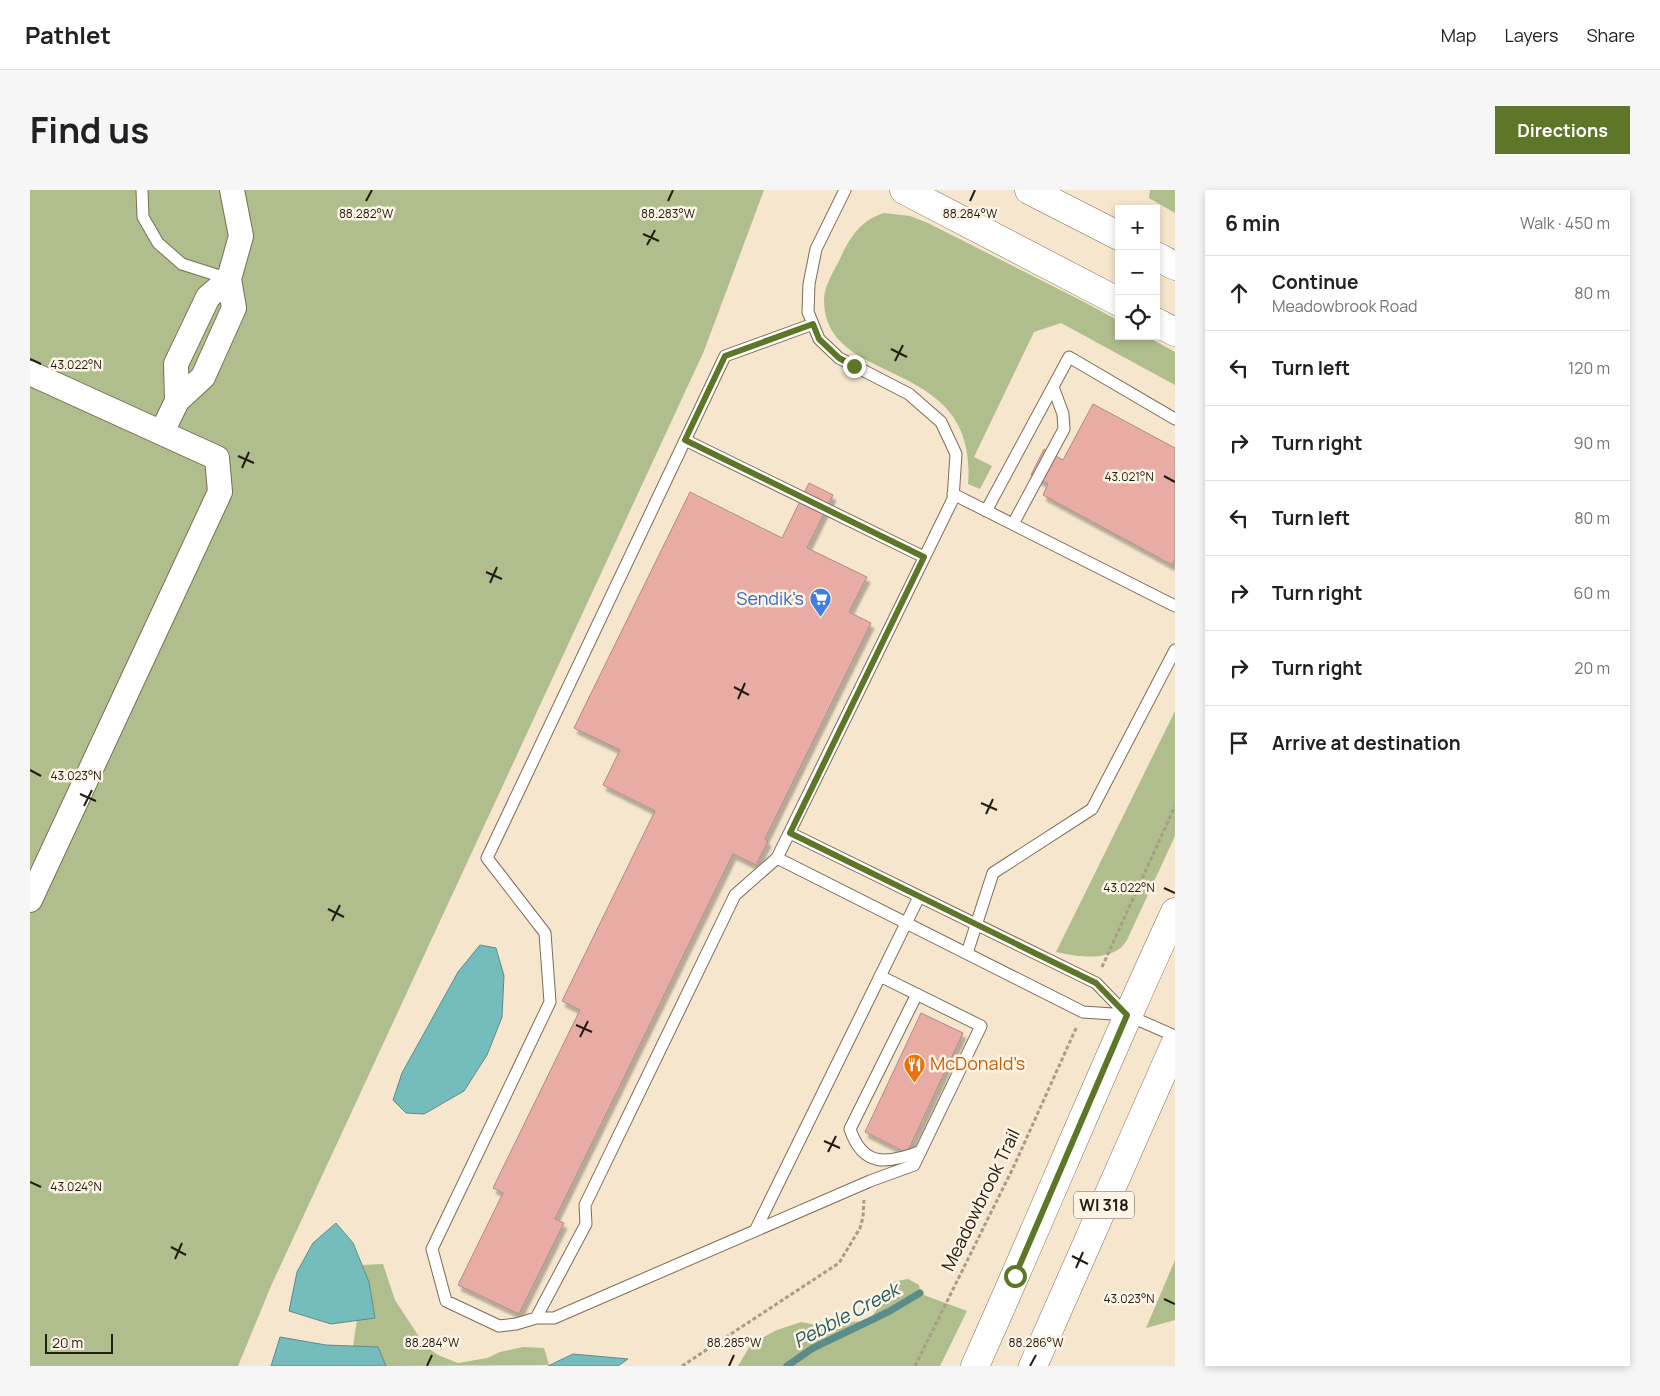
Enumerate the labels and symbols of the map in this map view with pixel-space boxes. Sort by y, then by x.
text: 88.282°W [339,205,394,222]
text: 88.283°W [641,205,696,222]
text: 88.284°W [943,205,998,222]
route end [843,355,866,378]
text: 43.022°N [50,356,102,373]
text: 43.021°N [1104,468,1154,485]
place label: Sendik's [736,586,804,610]
supermarket icon: Sendik's [808,587,832,618]
text: 43.023°N [50,767,102,784]
text: 43.022°N [1103,879,1155,896]
place label: McDonald's [930,1051,1025,1075]
restaurant icon: McDonald's [902,1052,926,1083]
street label: Meadowbrook Trail [935,1124,1025,1275]
text: 43.024°N [50,1178,102,1195]
road number: WI 318 [1074,1192,1134,1218]
route start [1004,1265,1027,1288]
water label: Pebble Creek [789,1275,906,1354]
text: 43.023°N [1103,1290,1155,1307]
scale bar [45,1331,112,1354]
text: 88.284°W [405,1334,460,1351]
text: 88.285°W [707,1334,762,1351]
text: 88.286°W [1009,1334,1064,1351]

